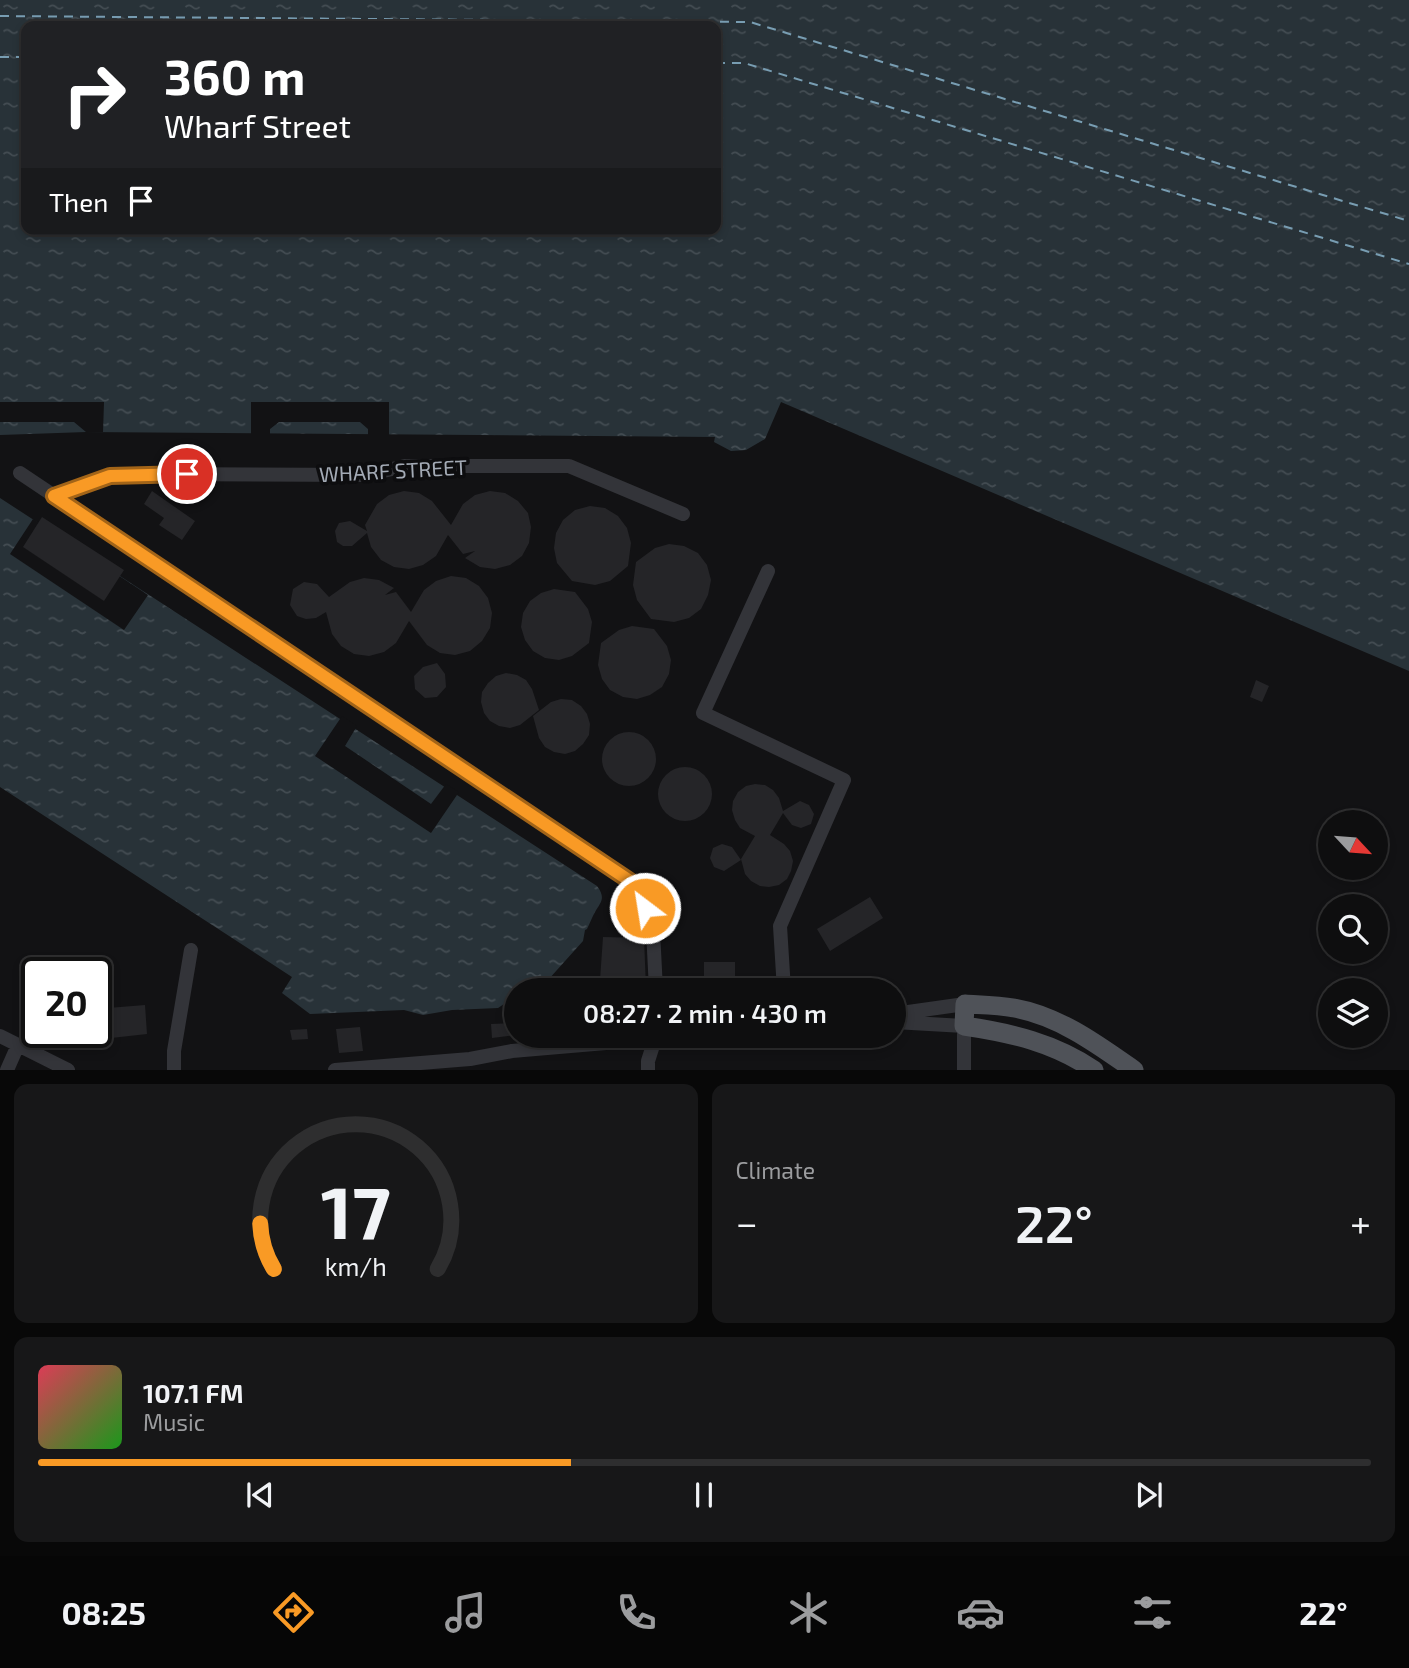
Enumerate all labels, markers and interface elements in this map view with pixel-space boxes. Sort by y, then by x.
text: 360 m [164,46,305,105]
icon: right [49,49,140,140]
text: Wharf Street [164,106,351,144]
icon: arrive [122,182,160,220]
text: Then [49,186,108,217]
pin [157,444,217,504]
street label: WHARF STREET [318,454,468,486]
icon: arrive [168,455,206,493]
north arrow [1318,810,1388,880]
map controls [1318,810,1388,1048]
position arrow [608,871,682,945]
button: search [1318,894,1388,964]
speed limit sign: 20 [21,957,112,1048]
button: layers [1318,978,1388,1048]
text: 08:27 · 2 min · 430 m [583,997,827,1028]
text: Climate [736,1156,815,1184]
text: 17 [321,1167,391,1255]
text: 22° [1015,1191,1093,1253]
text: − [736,1199,758,1245]
text: + [1350,1199,1371,1245]
text: km/h [325,1251,387,1281]
text: 107.1 FM [143,1377,244,1408]
text: Music [143,1408,205,1436]
icon: previous [241,1476,279,1514]
icon: pause [685,1476,723,1514]
icon: next [1130,1476,1168,1514]
icon: directions [269,1588,318,1637]
icon: music [441,1588,490,1637]
icon: phone [612,1588,661,1637]
icon: climate [784,1588,833,1637]
icon: car [956,1588,1005,1637]
icon: filters [1128,1588,1177,1637]
text: 08:25 [61,1593,146,1631]
text: 22° [1299,1593,1348,1631]

